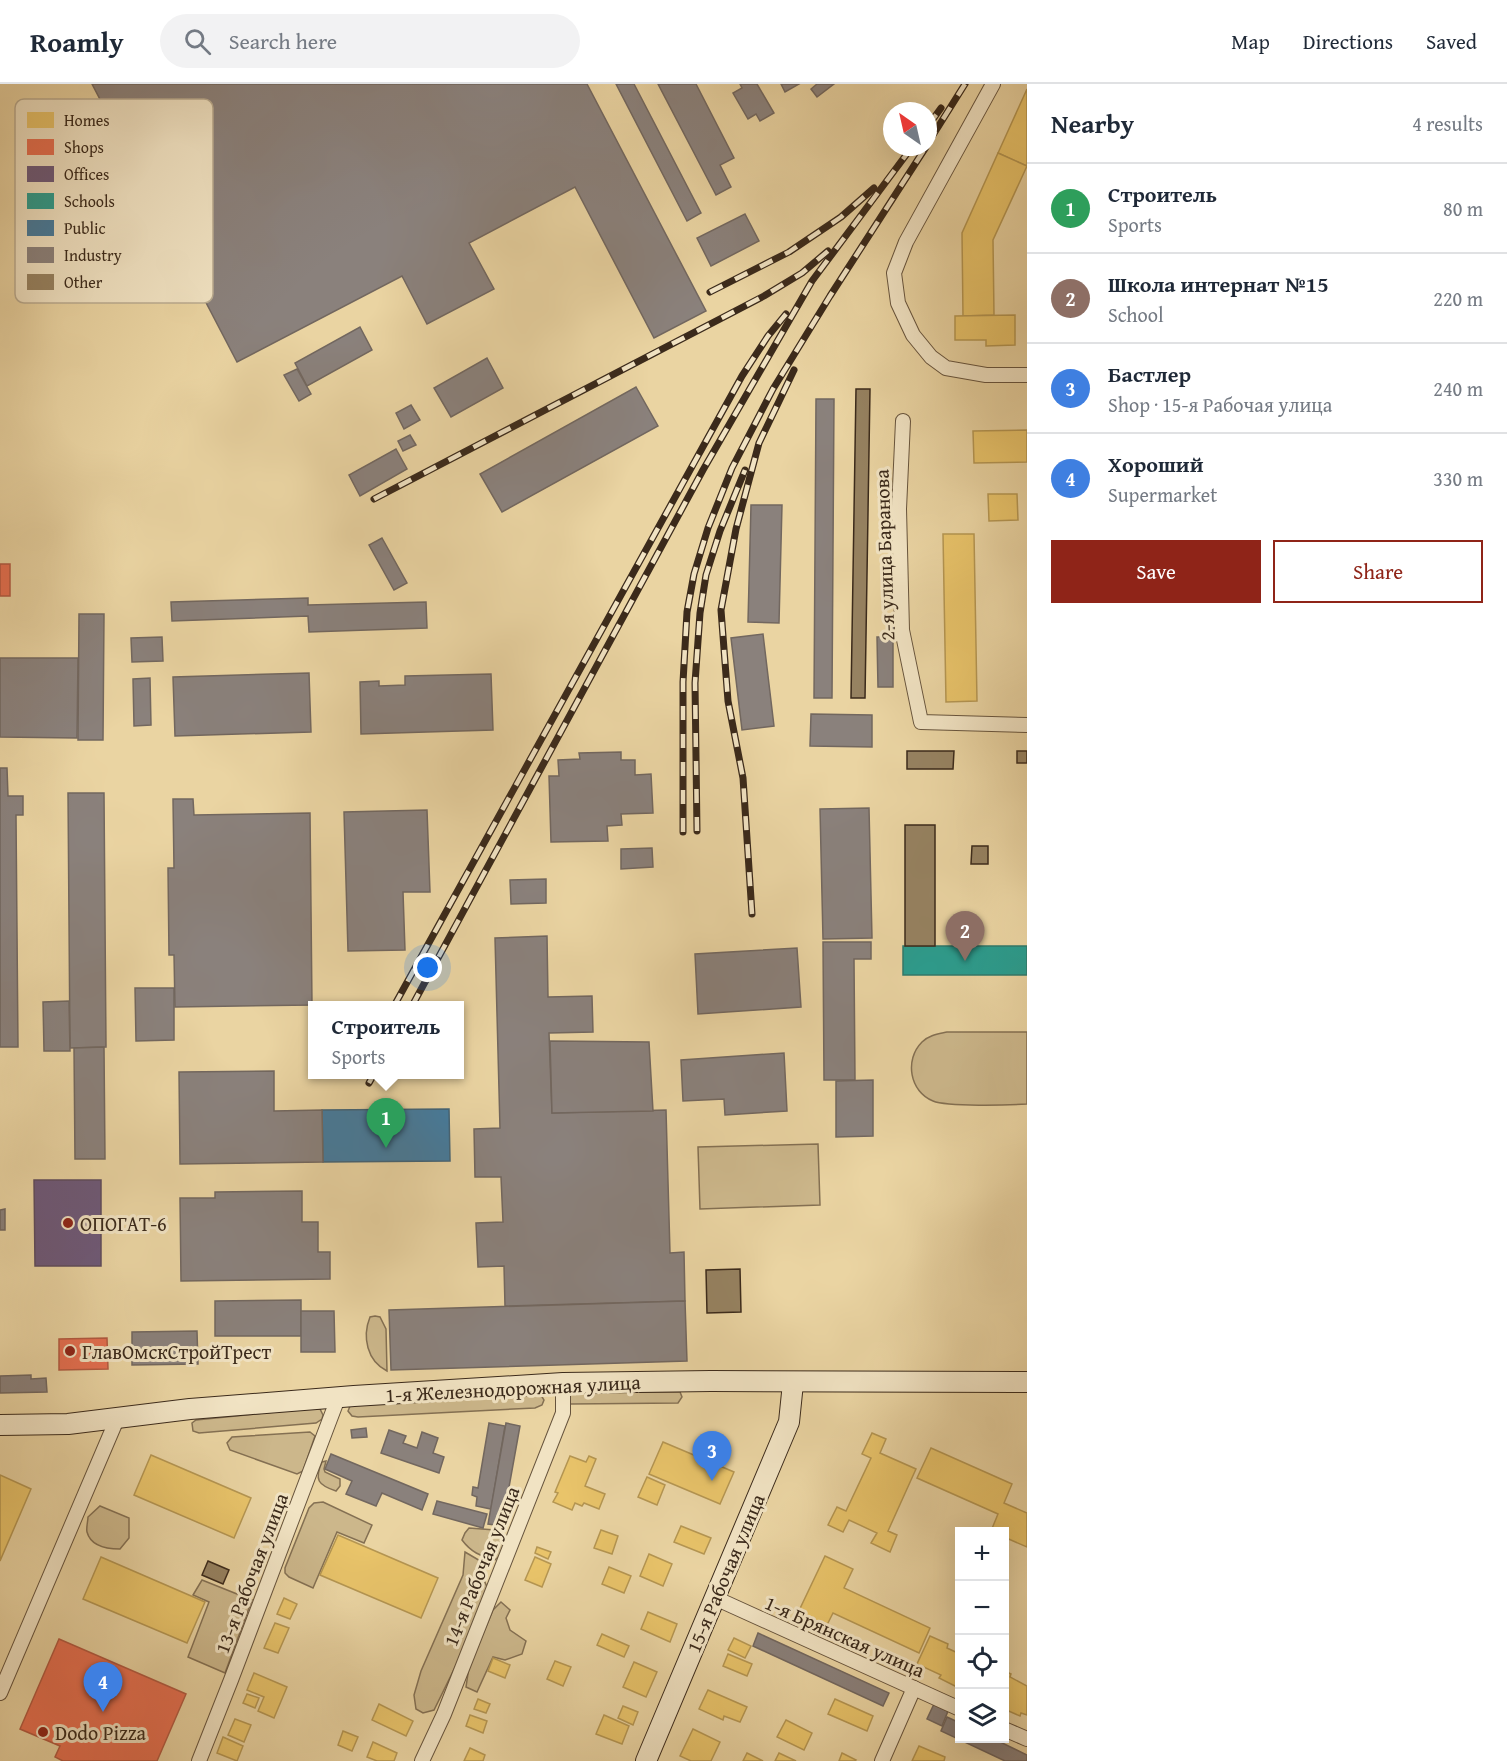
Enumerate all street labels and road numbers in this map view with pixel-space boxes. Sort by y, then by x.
street label: 2-я улица Баранова [866,468,901,641]
street label: 1-я Железнодорожная улица [385,1367,642,1409]
street label: 14-я Рабочая улица [436,1481,526,1650]
street label: 13-я Рабочая улица [207,1488,295,1658]
street label: 15-я Рабочая улица [678,1489,772,1657]
street label: 1-я Брянская улица [760,1588,930,1684]

